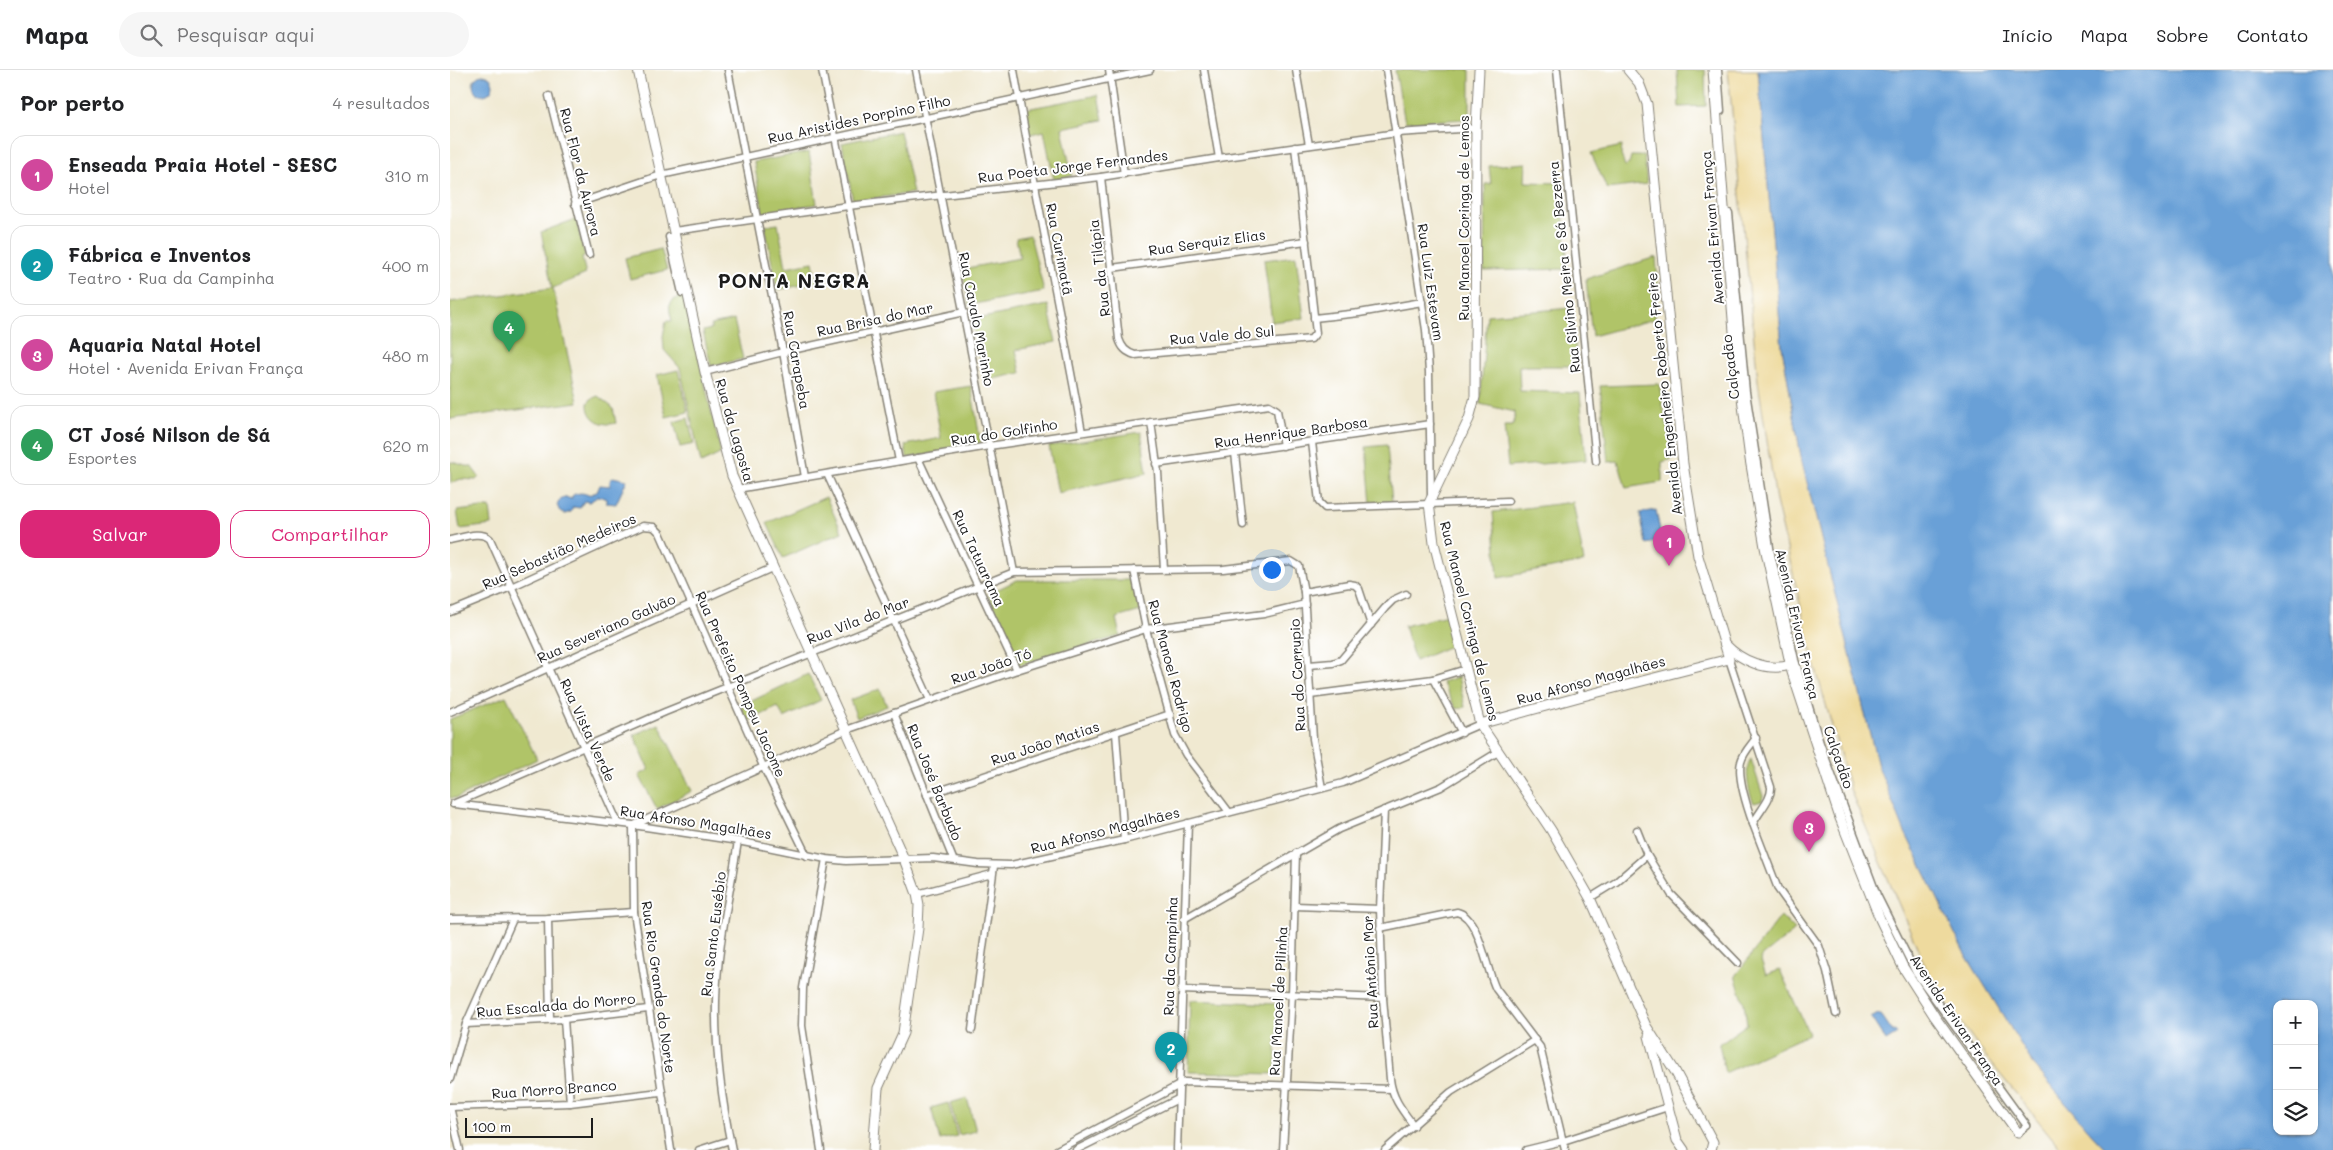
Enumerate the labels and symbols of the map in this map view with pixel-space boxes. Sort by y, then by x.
street label: Rua Aristides Porpino Filho [766,90,952,148]
street label: Rua Flor da Aurora [556,106,606,238]
street label: Rua Manoel Coringa de Lemos [1454,115,1473,321]
street label: Rua Poeta Jorge Fernandes [977,145,1169,187]
street label: Avenida Erivan França [1696,150,1728,306]
street label: Rua Silvino Meira e Sá Bezerra [1543,160,1585,374]
street label: Rua Curimatã [1042,201,1078,297]
street label: Rua da Tilápia [1084,218,1114,318]
street label: Rua Luiz Estevam [1413,222,1449,342]
street label: Rua Serquiz Elias [1147,224,1267,260]
street label: Rua Cavalo Marinho [955,250,999,388]
district label: PONTA NEGRA [718,268,870,293]
street label: Avenida Engenheiro Roberto Freire [1642,272,1686,516]
street label: Rua Brisa do Mar [815,297,935,341]
street label: Rua Carapeba [779,309,815,411]
pin: 4 [493,311,525,352]
street label: Rua Vale do Sul [1169,321,1275,349]
street label: Calçadão [1717,334,1743,400]
street label: Rua da Lagosta [711,376,759,484]
street label: Rua Henrique Barbosa [1213,412,1369,452]
street label: Rua do Golfinho [949,414,1059,450]
street label: Rua Tatuarama [948,507,1010,609]
street label: Rua Sebastião Medeiros [479,508,639,594]
street label: Rua Manoel Coringa de Lemos [1436,519,1504,723]
pin: 1 [1653,525,1685,566]
street label: Avenida Erivan França [1771,547,1825,701]
your location [1259,557,1285,583]
street label: Rua Prefeito Pompeu Jacome [691,588,791,780]
street label: Rua Severiano Galvão [534,589,678,667]
street label: Rua Vila do Mar [804,592,912,648]
street label: Rua Manoel Rodrigo [1144,598,1198,734]
street label: Rua do Corrupio [1285,618,1309,732]
street label: Rua João Tó [948,643,1034,689]
street label: Rua Afonso Magalhães [1515,651,1667,709]
street label: Rua Vista Verde [556,675,620,785]
street label: Rua João Matias [988,716,1102,770]
street label: Rua José Barbudo [903,721,967,843]
street label: Calçadão [1819,723,1859,791]
street label: Rua Afonso Magalhães [619,801,773,843]
street label: Rua Afonso Magalhães [1029,802,1181,858]
pin: 3 [1793,811,1825,852]
street label: Rua Santo Eusébio [696,870,730,998]
street label: Rua da Campinha [1158,896,1182,1016]
street label: Rua Rio Grande do Norte [637,900,681,1074]
street label: Rua Antônio Mor [1358,915,1382,1029]
street label: Rua Manoel de Pilinha [1265,926,1291,1076]
street label: Avenida Erivan França [1906,951,2008,1089]
street label: Rua Escalada do Morro [476,989,636,1021]
pin: 2 [1155,1032,1187,1073]
street label: Rua Morro Branco [491,1075,617,1103]
scale bar [465,1115,592,1138]

